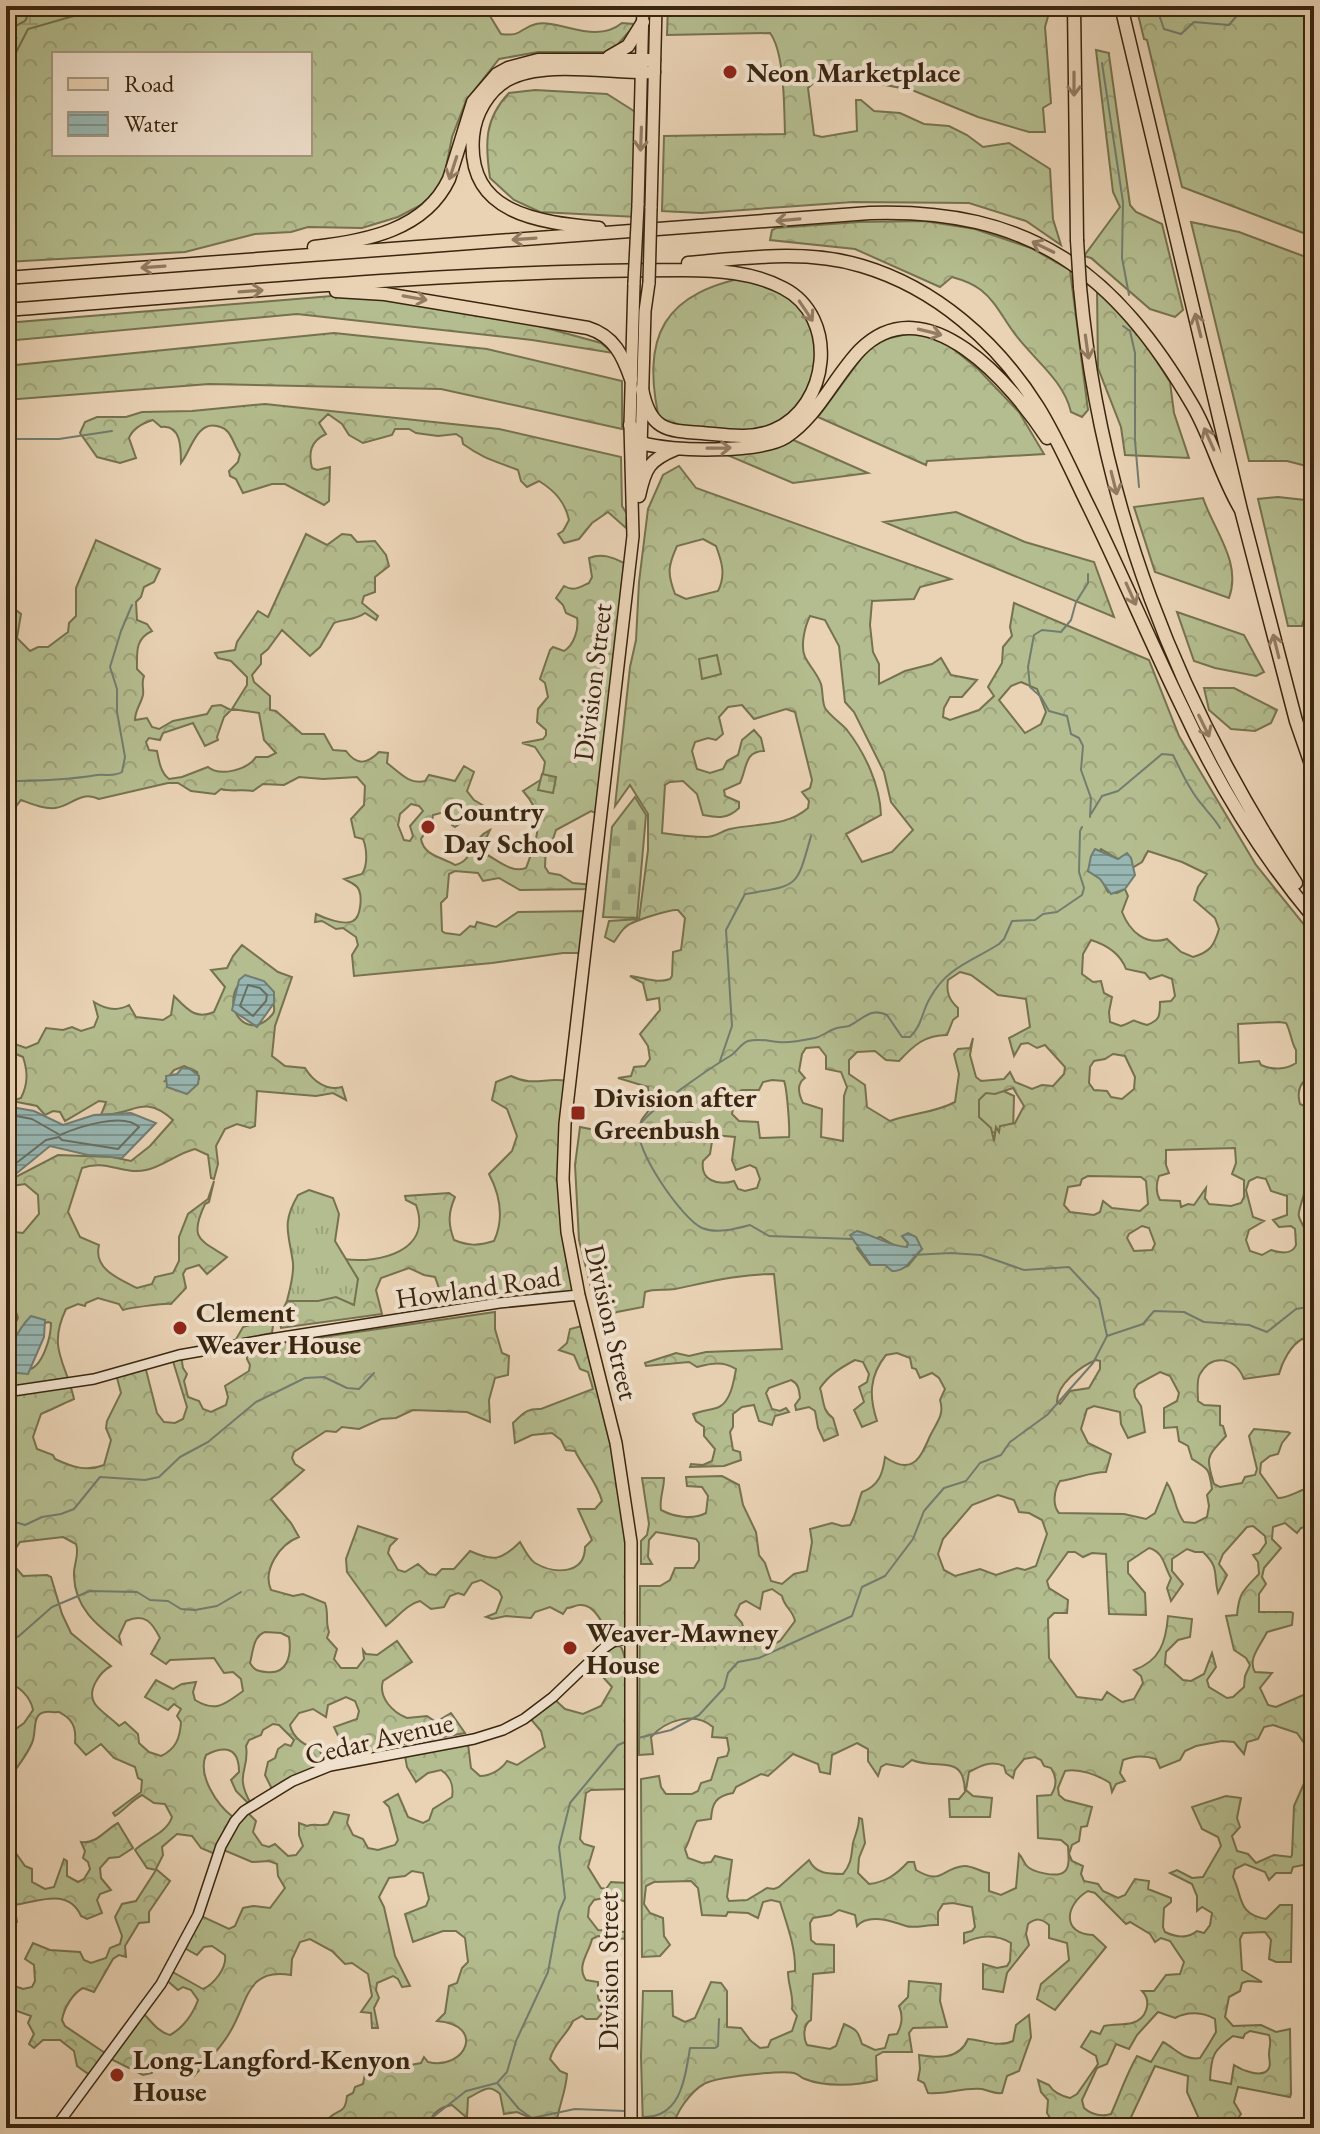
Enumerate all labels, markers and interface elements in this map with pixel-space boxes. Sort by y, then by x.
legend [52,52,312,156]
place label: Neon Marketplace [746,54,960,90]
marker: Neon Marketplace [721,63,739,81]
text: Road [124,68,175,99]
one-way arrow [1066,70,1082,97]
text: Water [124,108,178,139]
one-way arrow [633,125,648,152]
one-way arrow [444,155,459,180]
one-way arrow [775,212,802,227]
one-way arrow [511,232,538,247]
one-way arrow [1031,238,1055,254]
one-way arrow [140,260,167,275]
one-way arrow [237,283,264,298]
one-way arrow [402,292,427,307]
one-way arrow [798,300,814,322]
one-way arrow [1190,313,1205,339]
one-way arrow [917,325,943,340]
one-way arrow [1080,334,1095,359]
one-way arrow [1201,428,1216,452]
one-way arrow [705,440,732,456]
one-way arrow [1107,469,1122,495]
one-way arrow [1124,582,1139,606]
street label: Division Street [564,601,620,763]
one-way arrow [1268,633,1283,659]
one-way arrow [1197,713,1213,737]
place label: Country Day School [444,793,574,861]
marker: Country Day School [419,818,437,836]
place label: Division after Greenbush [594,1079,757,1147]
marker: Division after Greenbush [569,1104,587,1122]
street label: Division Street [577,1241,647,1404]
street label: Howland Road [393,1257,564,1316]
place label: Clement Weaver House [196,1294,361,1362]
marker: Clement Weaver House [171,1319,189,1337]
place label: Weaver-Mawney House [586,1614,779,1682]
marker: Weaver-Mawney House [561,1639,579,1657]
street label: Cedar Avenue [301,1703,457,1773]
street label: Division Street [590,1891,626,2050]
place label: Long-Langford-Kenyon House [133,2041,411,2109]
marker: Long-Langford-Kenyon House [108,2066,126,2084]

